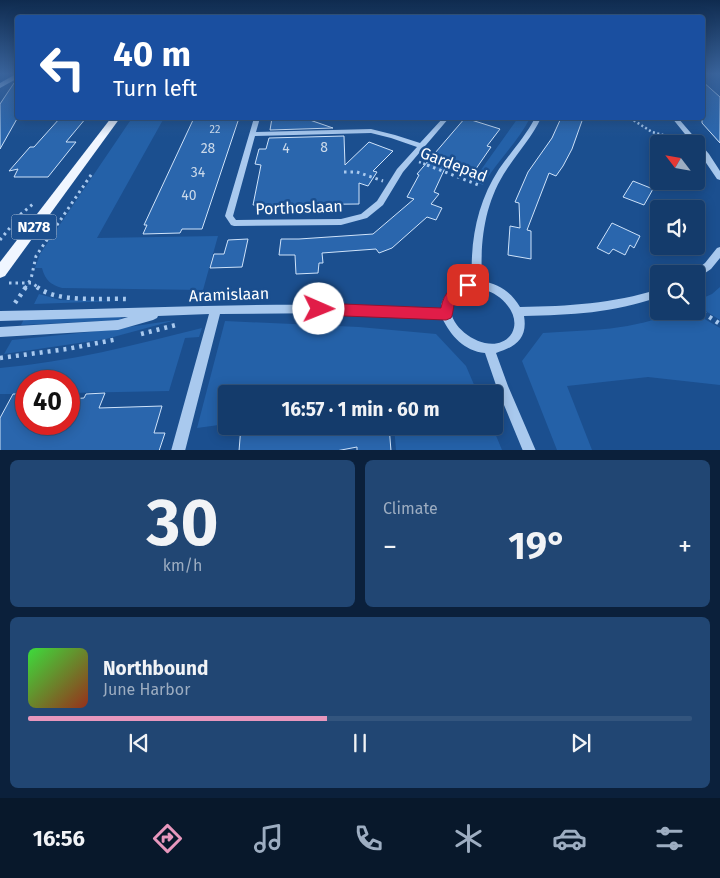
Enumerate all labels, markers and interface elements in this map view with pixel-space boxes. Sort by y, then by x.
text: 40 m [113,33,191,75]
icon: left [30,35,95,100]
text: Turn left [113,75,197,102]
house number: 22 [210,123,220,136]
north arrow [650,135,705,190]
map controls [650,135,705,320]
house number: 8 [320,139,328,156]
house number: 28 [201,140,216,157]
house number: 4 [282,140,290,157]
street label: Gardepad [418,143,490,186]
house number: 34 [191,164,206,181]
house number: 40 [181,187,197,204]
street label: Porthoslaan [255,196,343,219]
button: sound [650,200,705,255]
road number: N278 [12,214,56,240]
pin [447,264,489,306]
button: search [650,265,705,320]
icon: arrive [454,271,482,299]
position arrow [292,282,344,334]
street label: Aramislaan [188,284,270,305]
speed limit sign: 40 [15,370,80,435]
text: 16:57 · 1 min · 60 m [281,398,440,421]
text: 30 [147,484,218,562]
text: Climate [383,499,438,518]
text: 19° [508,523,567,569]
text: − [383,530,397,563]
text: + [678,530,692,563]
text: km/h [163,556,202,575]
text: Northbound [103,657,208,680]
text: June Harbor [103,680,190,699]
icon: previous [125,729,153,757]
icon: pause [346,729,374,757]
icon: next [567,729,595,757]
icon: directions [150,821,185,856]
icon: music [251,821,286,856]
icon: phone [351,821,386,856]
icon: climate [451,821,486,856]
icon: car [552,821,587,856]
icon: filters [652,821,687,856]
text: 16:56 [33,825,85,852]

